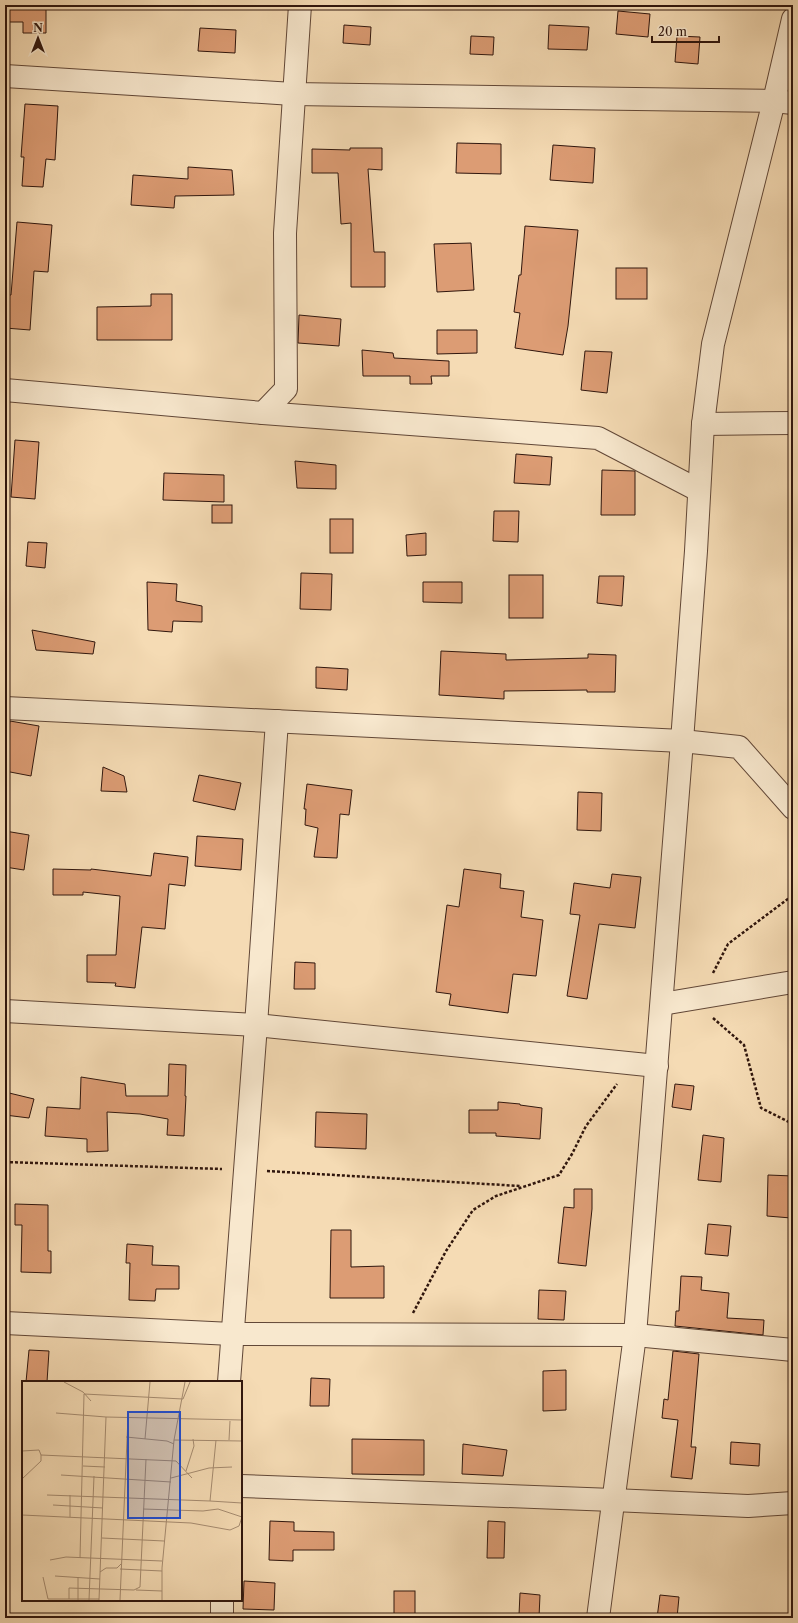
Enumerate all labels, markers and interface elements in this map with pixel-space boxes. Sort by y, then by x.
north arrow [18,18,58,58]
scale bar [652,18,719,44]
text: N [33,21,43,35]
text: 20 m [658,24,687,39]
inset map [22,1381,242,1601]

